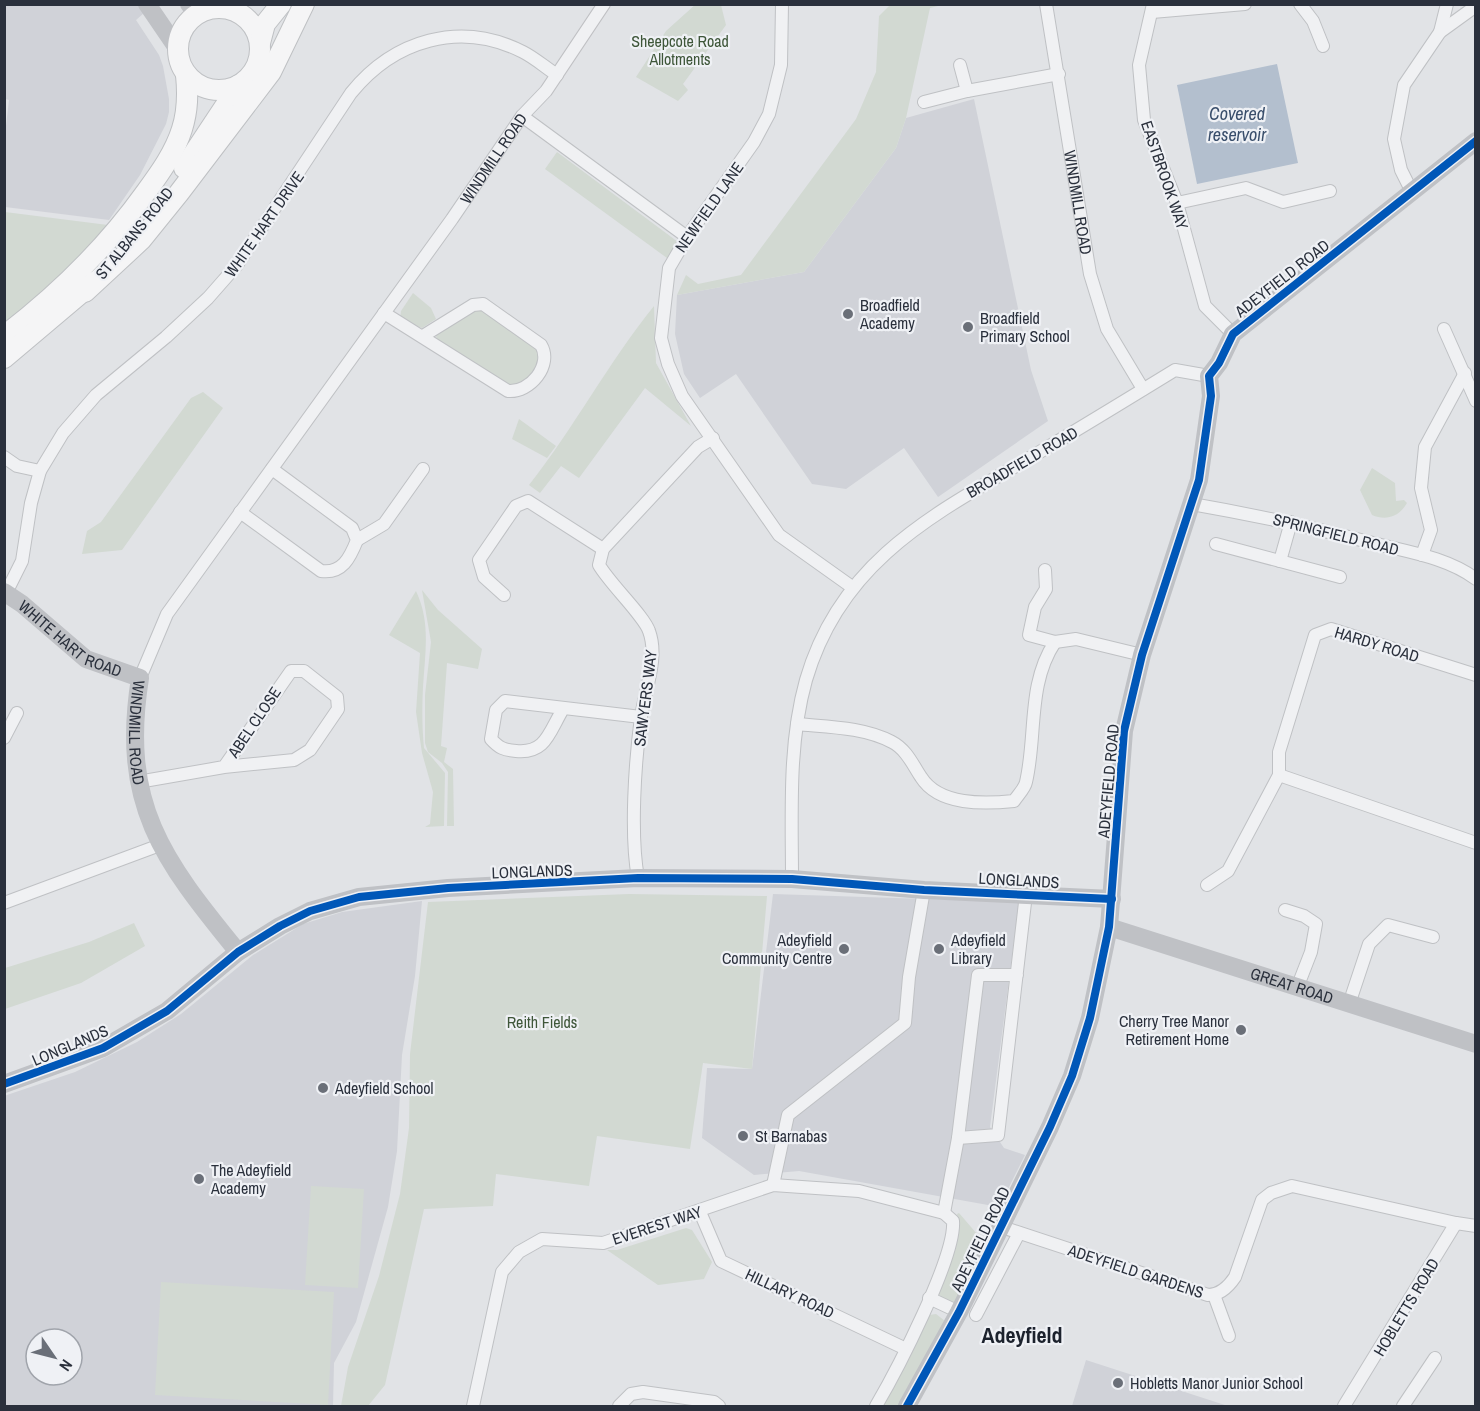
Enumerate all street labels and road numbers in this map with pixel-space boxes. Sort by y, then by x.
street label: WINDMILL ROAD [455,109,532,208]
street label: EASTBROOK WAY [1136,118,1194,233]
street label: WINDMILL ROAD [1059,149,1098,256]
street label: NEWFIELD LANE [670,157,748,257]
street label: WHITE HART DRIVE [219,167,309,281]
street label: ST ALBANS ROAD [90,182,178,284]
street label: ADEYFIELD ROAD [1229,234,1334,323]
street label: BROADFIELD ROAD [962,421,1082,503]
street label: SPRINGFIELD ROAD [1271,508,1401,560]
street label: WHITE HART ROAD [14,595,125,682]
street label: HARDY ROAD [1332,621,1422,667]
street label: SAWYERS WAY [628,648,662,748]
street label: WINDMILL ROAD [124,679,151,787]
street label: ABEL CLOSE [222,682,286,763]
street label: ADEYFIELD ROAD [1092,723,1124,840]
street label: LONGLANDS [491,859,573,883]
street label: LONGLANDS [978,867,1060,893]
street label: GREAT ROAD [1248,962,1336,1009]
street label: LONGLANDS [28,1019,112,1071]
street label: ADEYFIELD ROAD [945,1183,1015,1296]
street label: EVEREST WAY [609,1200,705,1250]
street label: ADEYFIELD GARDENS [1064,1238,1207,1303]
street label: HOBLETTS ROAD [1368,1254,1444,1360]
street label: HILLARY ROAD [742,1263,838,1323]

